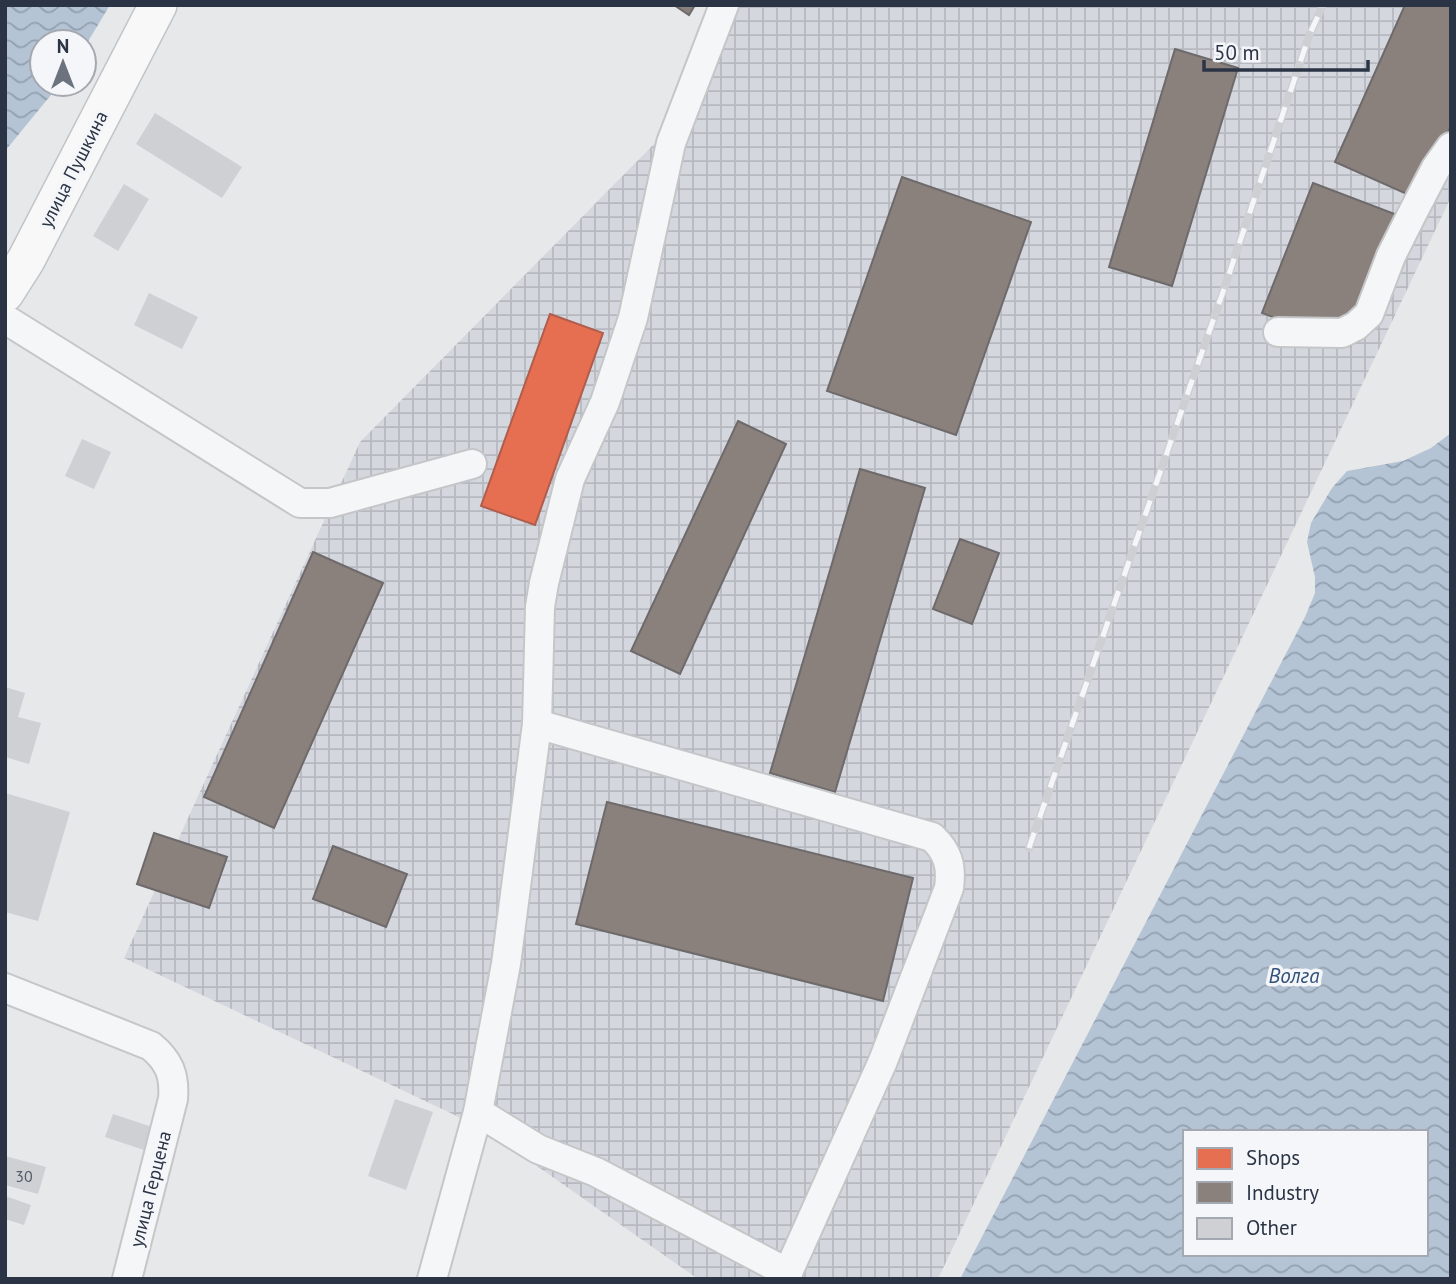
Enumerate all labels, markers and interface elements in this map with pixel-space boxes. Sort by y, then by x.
north arrow [28,28,98,98]
scale bar [1204,28,1368,72]
text: N [57,34,69,58]
text: 50 m [1214,39,1260,66]
street label: улица Пушкина [33,107,113,231]
water label: Волга [1269,962,1320,989]
street label: улица Герцена [124,1128,176,1250]
legend [1183,1130,1428,1256]
text: Shops [1246,1144,1300,1171]
house number: 30 [15,1166,33,1186]
text: Industry [1246,1179,1319,1206]
text: Other [1246,1214,1297,1241]

